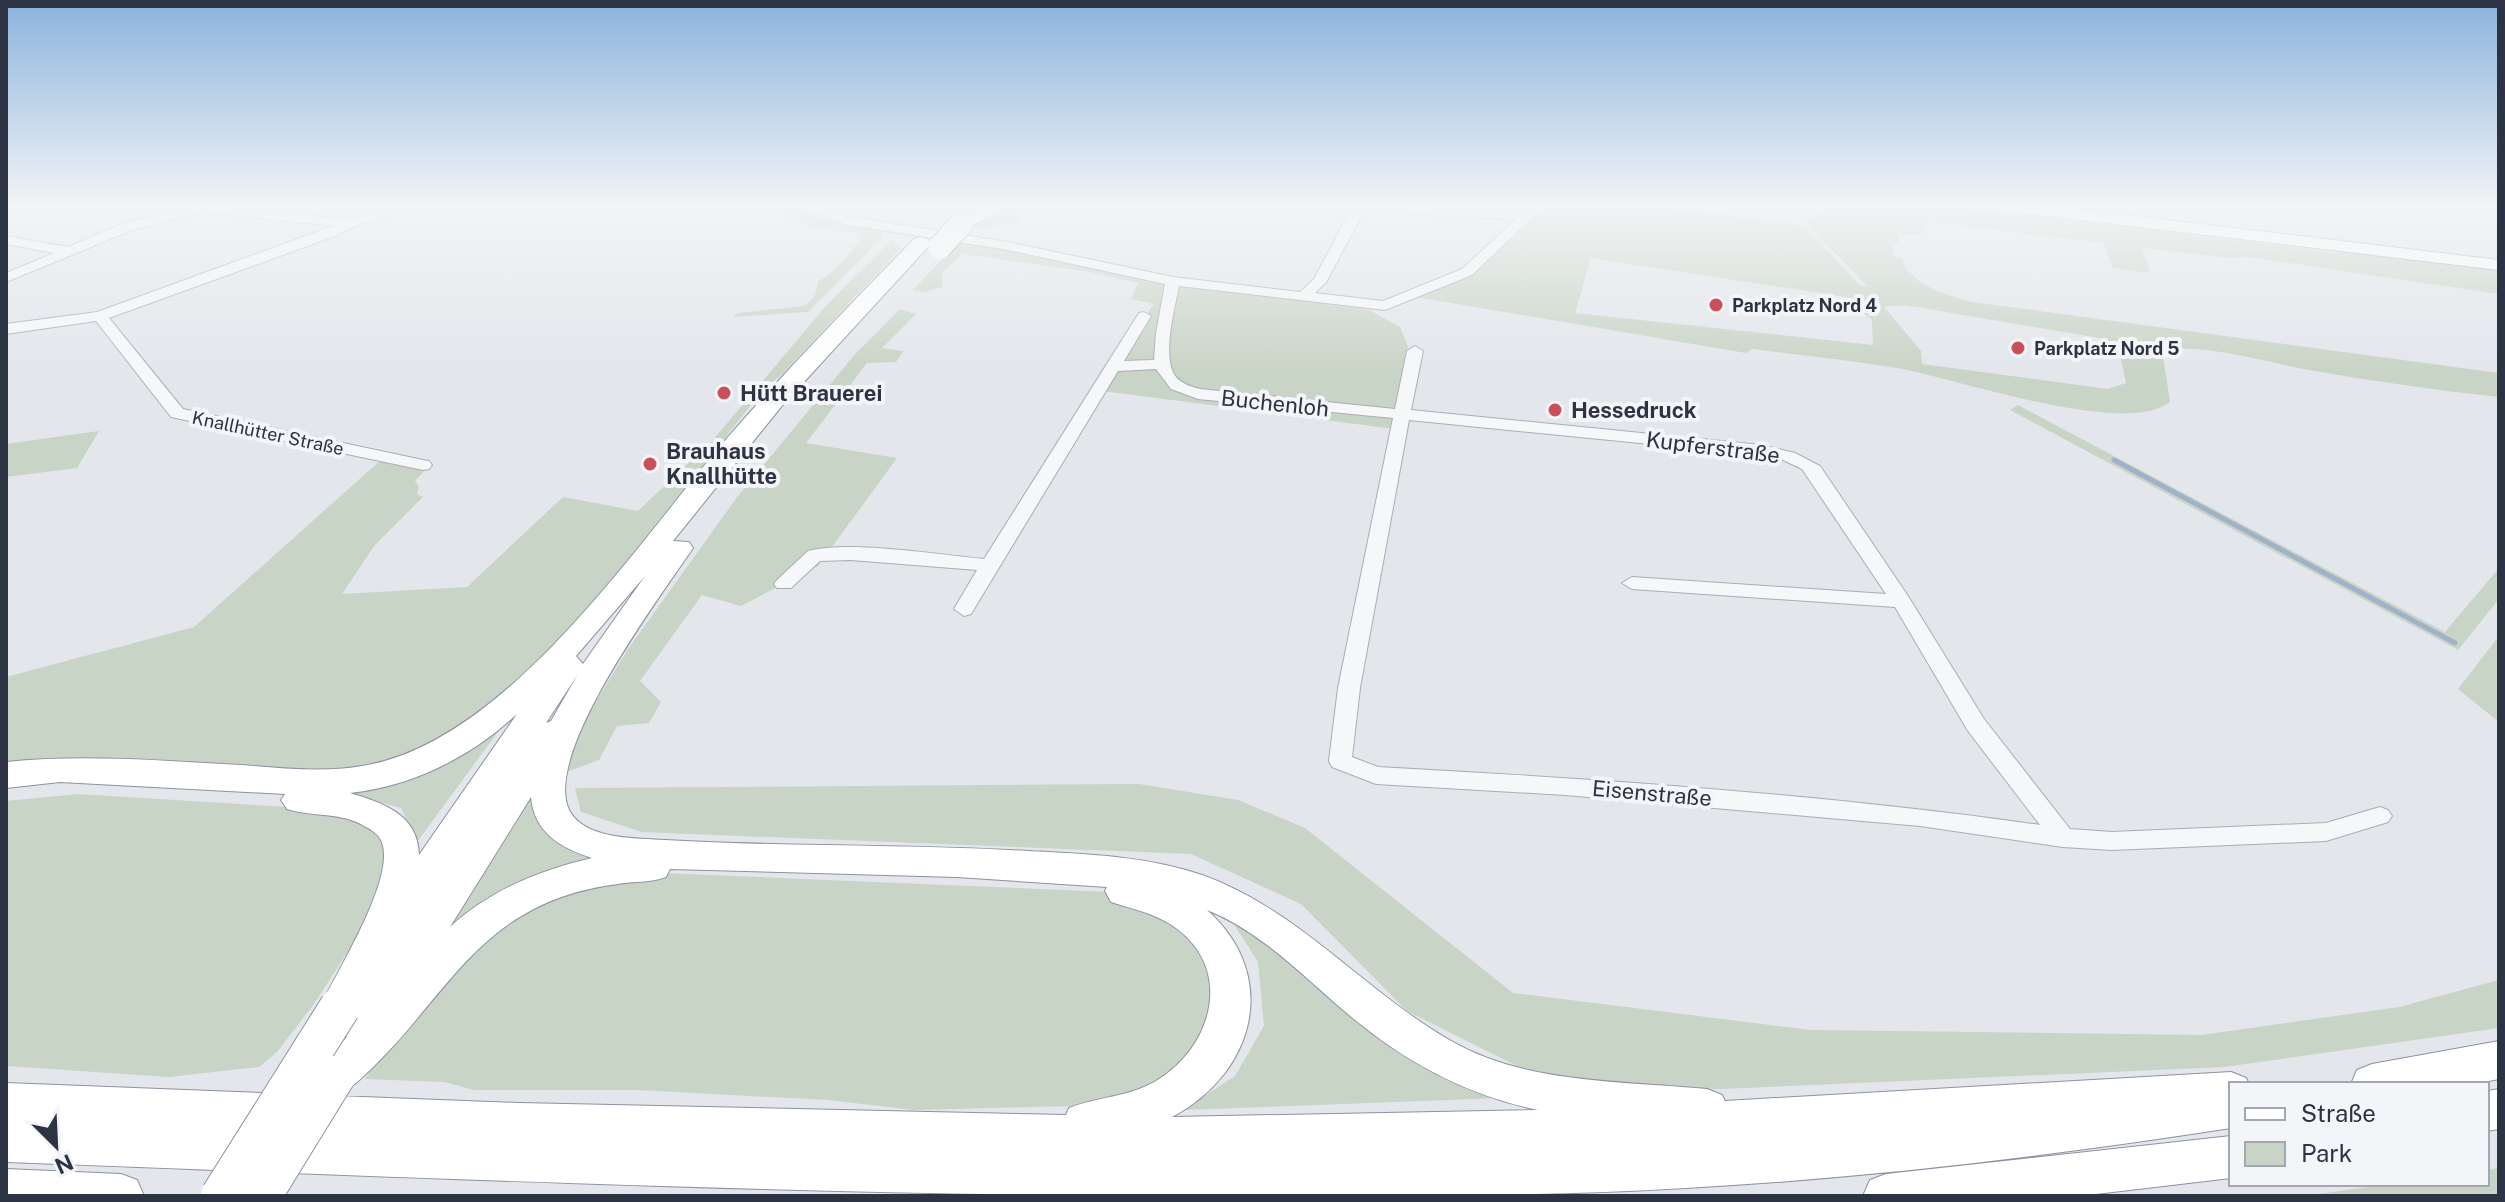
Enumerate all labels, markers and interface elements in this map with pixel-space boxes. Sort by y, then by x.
place label: Parkplatz Nord 4 [1732,295,1877,316]
marker: Parkplatz Nord 4 [1707,296,1725,314]
place label: Parkplatz Nord 5 [2034,338,2179,359]
marker: Parkplatz Nord 5 [2009,339,2027,357]
place label: Hütt Brauerei [740,380,882,406]
marker: Hütt Brauerei [715,384,733,402]
street label: Buchenloh [1220,384,1330,422]
place label: Hessedruck [1571,397,1697,423]
marker: Hessedruck [1546,401,1564,419]
street label: Knallhütter Straße [190,407,346,459]
street label: Kupferstraße [1645,426,1781,468]
place label: Brauhaus Knallhütte [666,438,777,489]
marker: Brauhaus Knallhütte [641,455,659,473]
street label: Eisenstraße [1591,775,1713,811]
legend [2229,1082,2489,1186]
text: Straße [2301,1099,2376,1127]
north arrow [16,1106,96,1186]
text: Park [2301,1139,2352,1167]
text: N [51,1149,77,1180]

